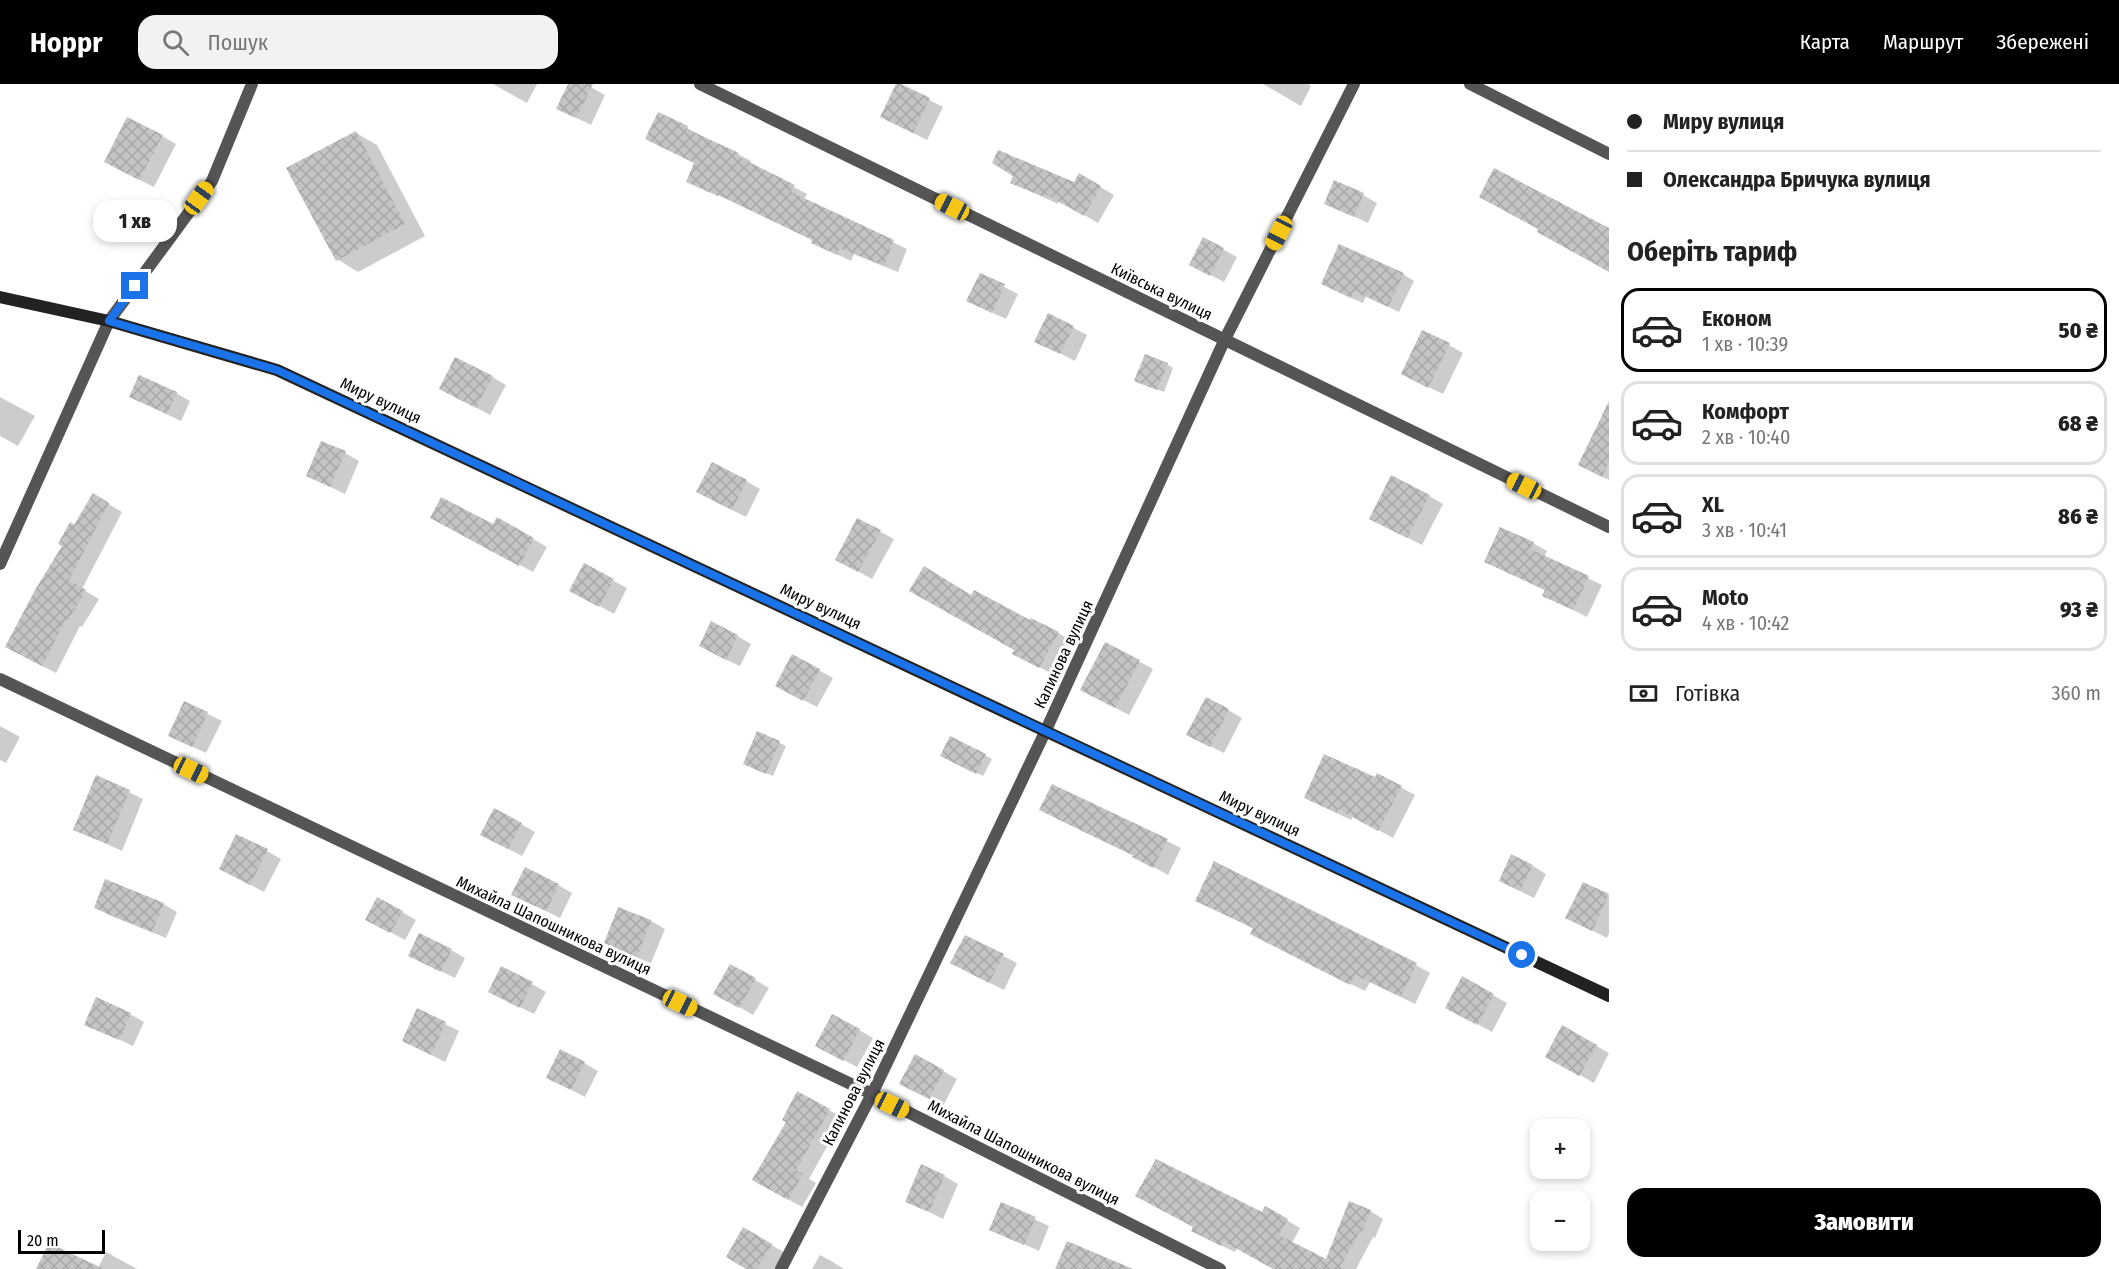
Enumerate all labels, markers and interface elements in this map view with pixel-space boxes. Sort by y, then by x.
search box [138,15,558,69]
text: Hoppr [30,26,102,59]
icon: search [159,26,192,59]
text: Пошук [207,29,268,56]
text: Карта [1800,29,1850,55]
text: Маршрут [1883,29,1963,55]
text: Збережені [1996,29,2089,55]
text: Миру вулиця [1663,108,1784,135]
text: Олександра Бричука вулиця [1663,166,1931,193]
car [181,178,217,218]
car [932,191,972,223]
callout: 1 хв [93,199,177,241]
text: 1 хв [119,209,151,233]
car [1263,213,1295,253]
text: Оберіть тариф [1627,236,1797,268]
street label: Київська вулиця [1108,259,1216,324]
route end [121,272,148,299]
icon: car [1630,303,1684,357]
text: Економ [1702,305,1772,332]
text: 50 ₴ [2058,317,2098,344]
text: 1 хв · 10:39 [1702,332,1788,356]
street label: Миру вулиця [337,373,424,428]
icon: car [1630,396,1684,450]
text: Комфорт [1702,398,1789,425]
text: 68 ₴ [2058,410,2098,437]
text: 2 хв · 10:40 [1702,425,1790,449]
car [1504,470,1544,502]
icon: car [1630,489,1684,543]
text: XL [1702,491,1724,518]
text: 86 ₴ [2058,503,2098,530]
text: 3 хв · 10:41 [1702,518,1787,542]
street label: Миру вулиця [777,579,864,634]
icon: car [1630,582,1684,636]
text: Moto [1702,584,1749,611]
text: 93 ₴ [2060,596,2098,623]
street label: Калинова вулиця [1030,597,1097,711]
text: 4 хв · 10:42 [1702,611,1789,635]
icon: cash [1627,677,1660,710]
text: Готівка [1675,680,1740,707]
text: 360 m [2052,681,2101,705]
car [171,754,211,786]
street label: Миру вулиця [1216,786,1303,841]
street label: Михайла Шапошникова вулиця [453,872,654,979]
route start [1508,941,1535,968]
car [660,987,700,1019]
street label: Калинова вулиця [818,1036,889,1149]
car [872,1089,912,1121]
street label: Михайла Шапошникова вулиця [925,1096,1123,1209]
map controls [1530,1119,1590,1251]
button: + [1530,1119,1590,1179]
button: Замовити [1627,1188,2101,1257]
button: − [1530,1191,1590,1251]
scale bar [18,1227,105,1254]
text: 20 m [27,1231,58,1250]

